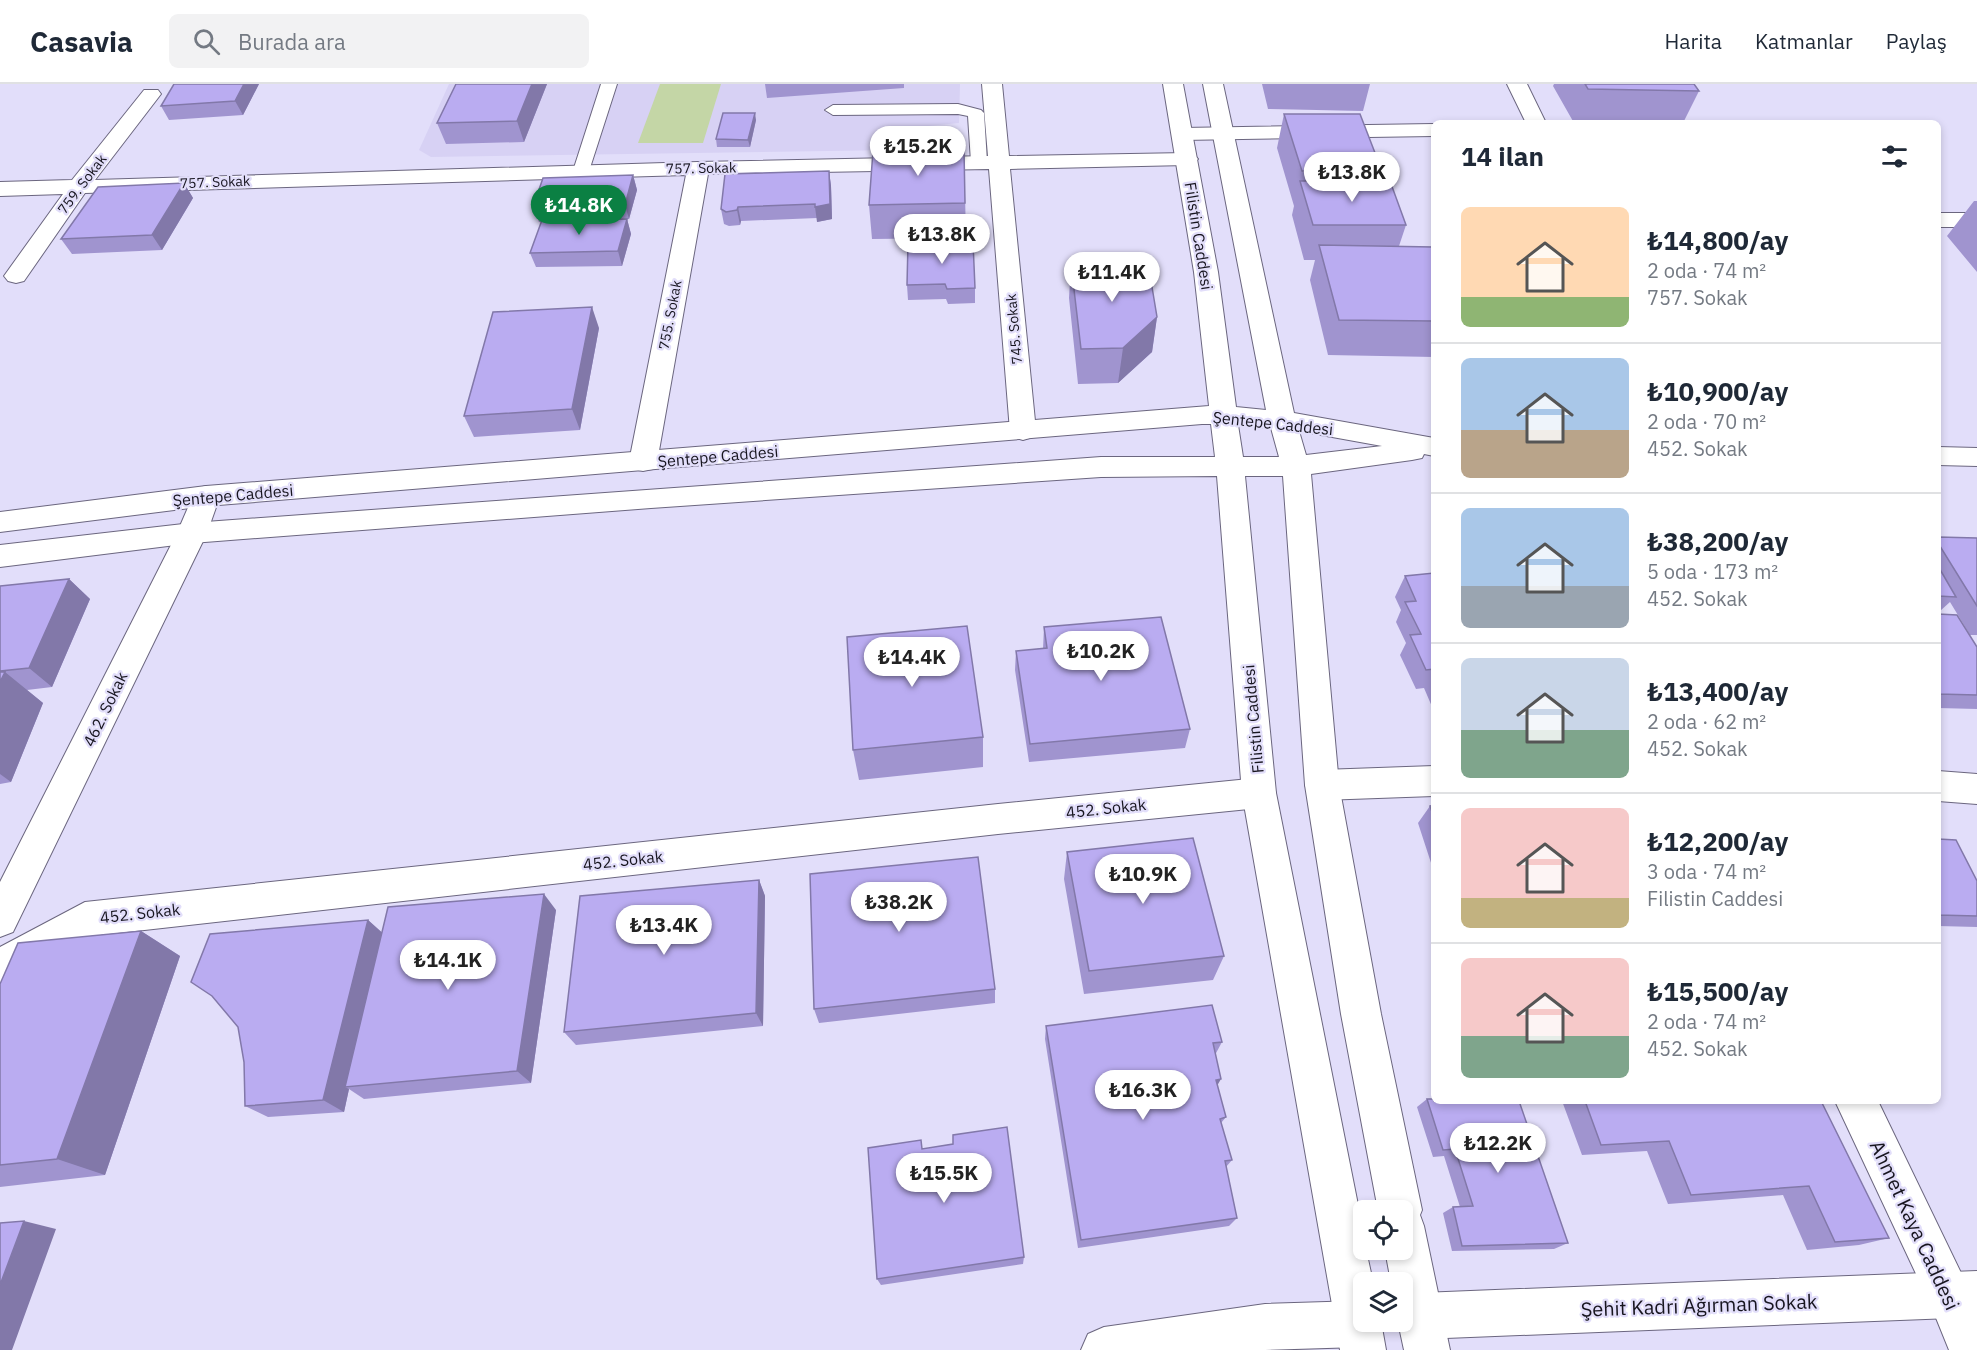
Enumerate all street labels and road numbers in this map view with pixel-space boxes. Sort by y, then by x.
street label: 759. Sokak [54,150,111,218]
street label: 757. Sokak [666,158,737,178]
street label: 757. Sokak [179,172,251,192]
street label: Filistin Caddesi [1181,181,1217,291]
street label: 755. Sokak [654,278,686,351]
street label: 745. Sokak [1002,293,1026,365]
street label: Şentepe Caddesi [1212,407,1334,439]
street label: Şentepe Caddesi [657,441,779,471]
street label: Şentepe Caddesi [172,480,294,510]
street label: Filistin Caddesi [1238,664,1268,774]
street label: 462. Sokak [78,668,132,750]
street label: 452. Sokak [1065,794,1148,822]
street label: 452. Sokak [582,846,665,874]
street label: 452. Sokak [99,899,182,927]
street label: Ahmet Kaya Caddesi [1864,1136,1966,1314]
street label: Şehit Kadri Ağırman Sokak [1580,1287,1818,1323]

